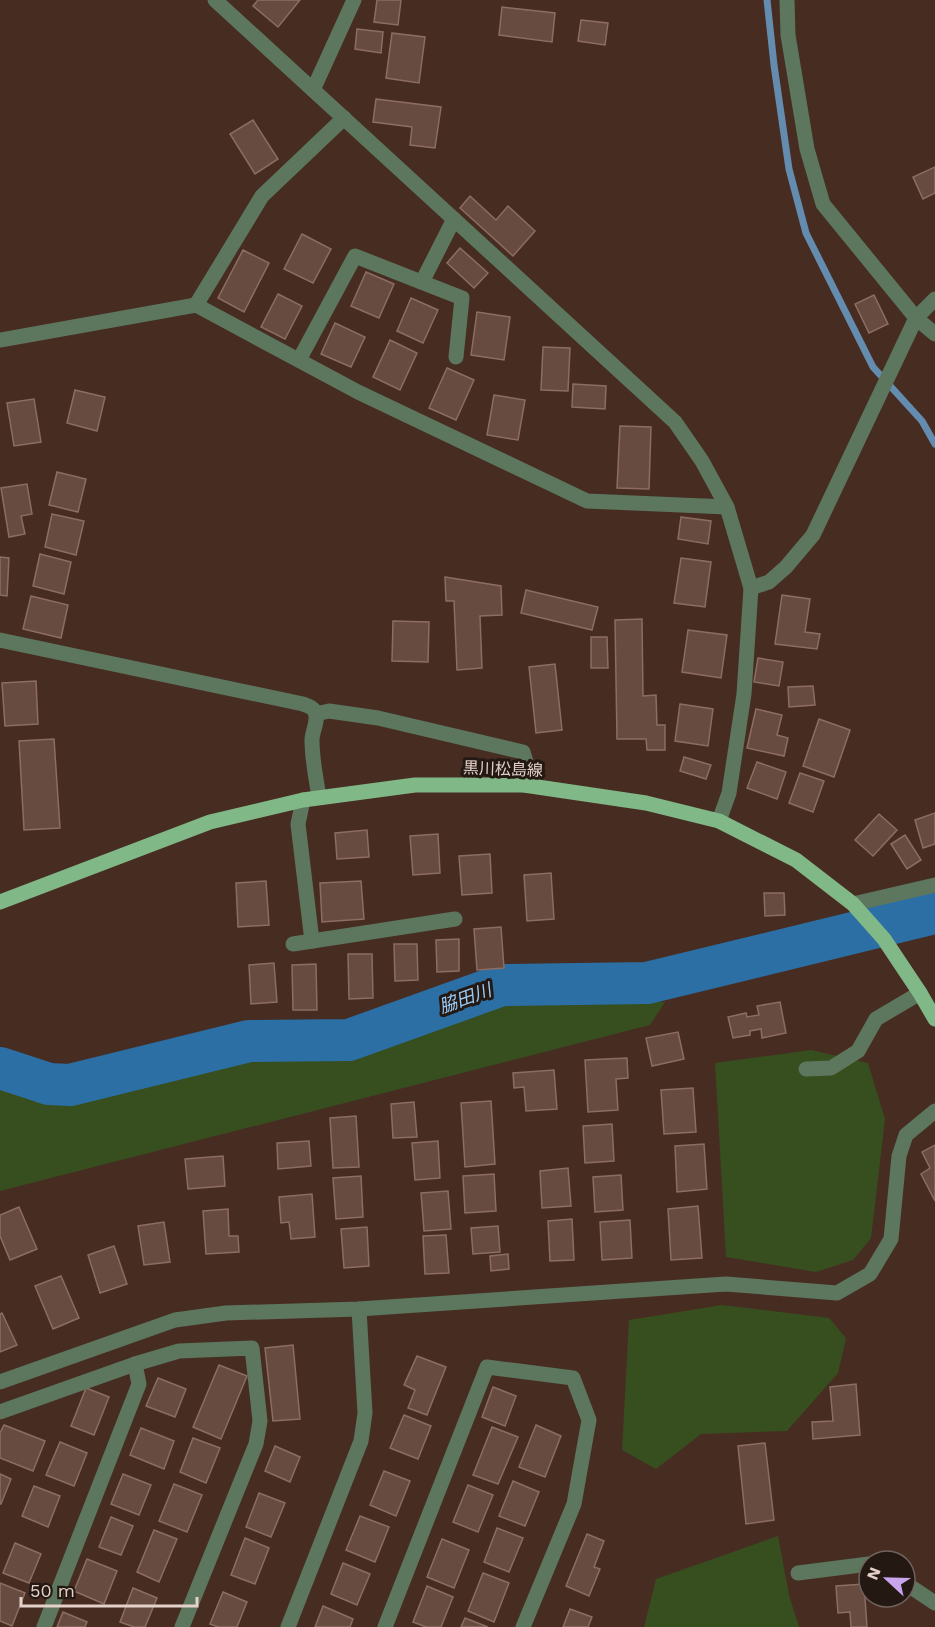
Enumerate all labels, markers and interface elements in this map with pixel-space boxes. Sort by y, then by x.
street label: 黒川松島線 [463,758,543,780]
water label: 脇田川 [436,978,496,1017]
north arrow [857,1549,917,1609]
text: N [863,1565,885,1583]
scale bar [21,1570,196,1608]
text: 50 m [30,1580,75,1601]

